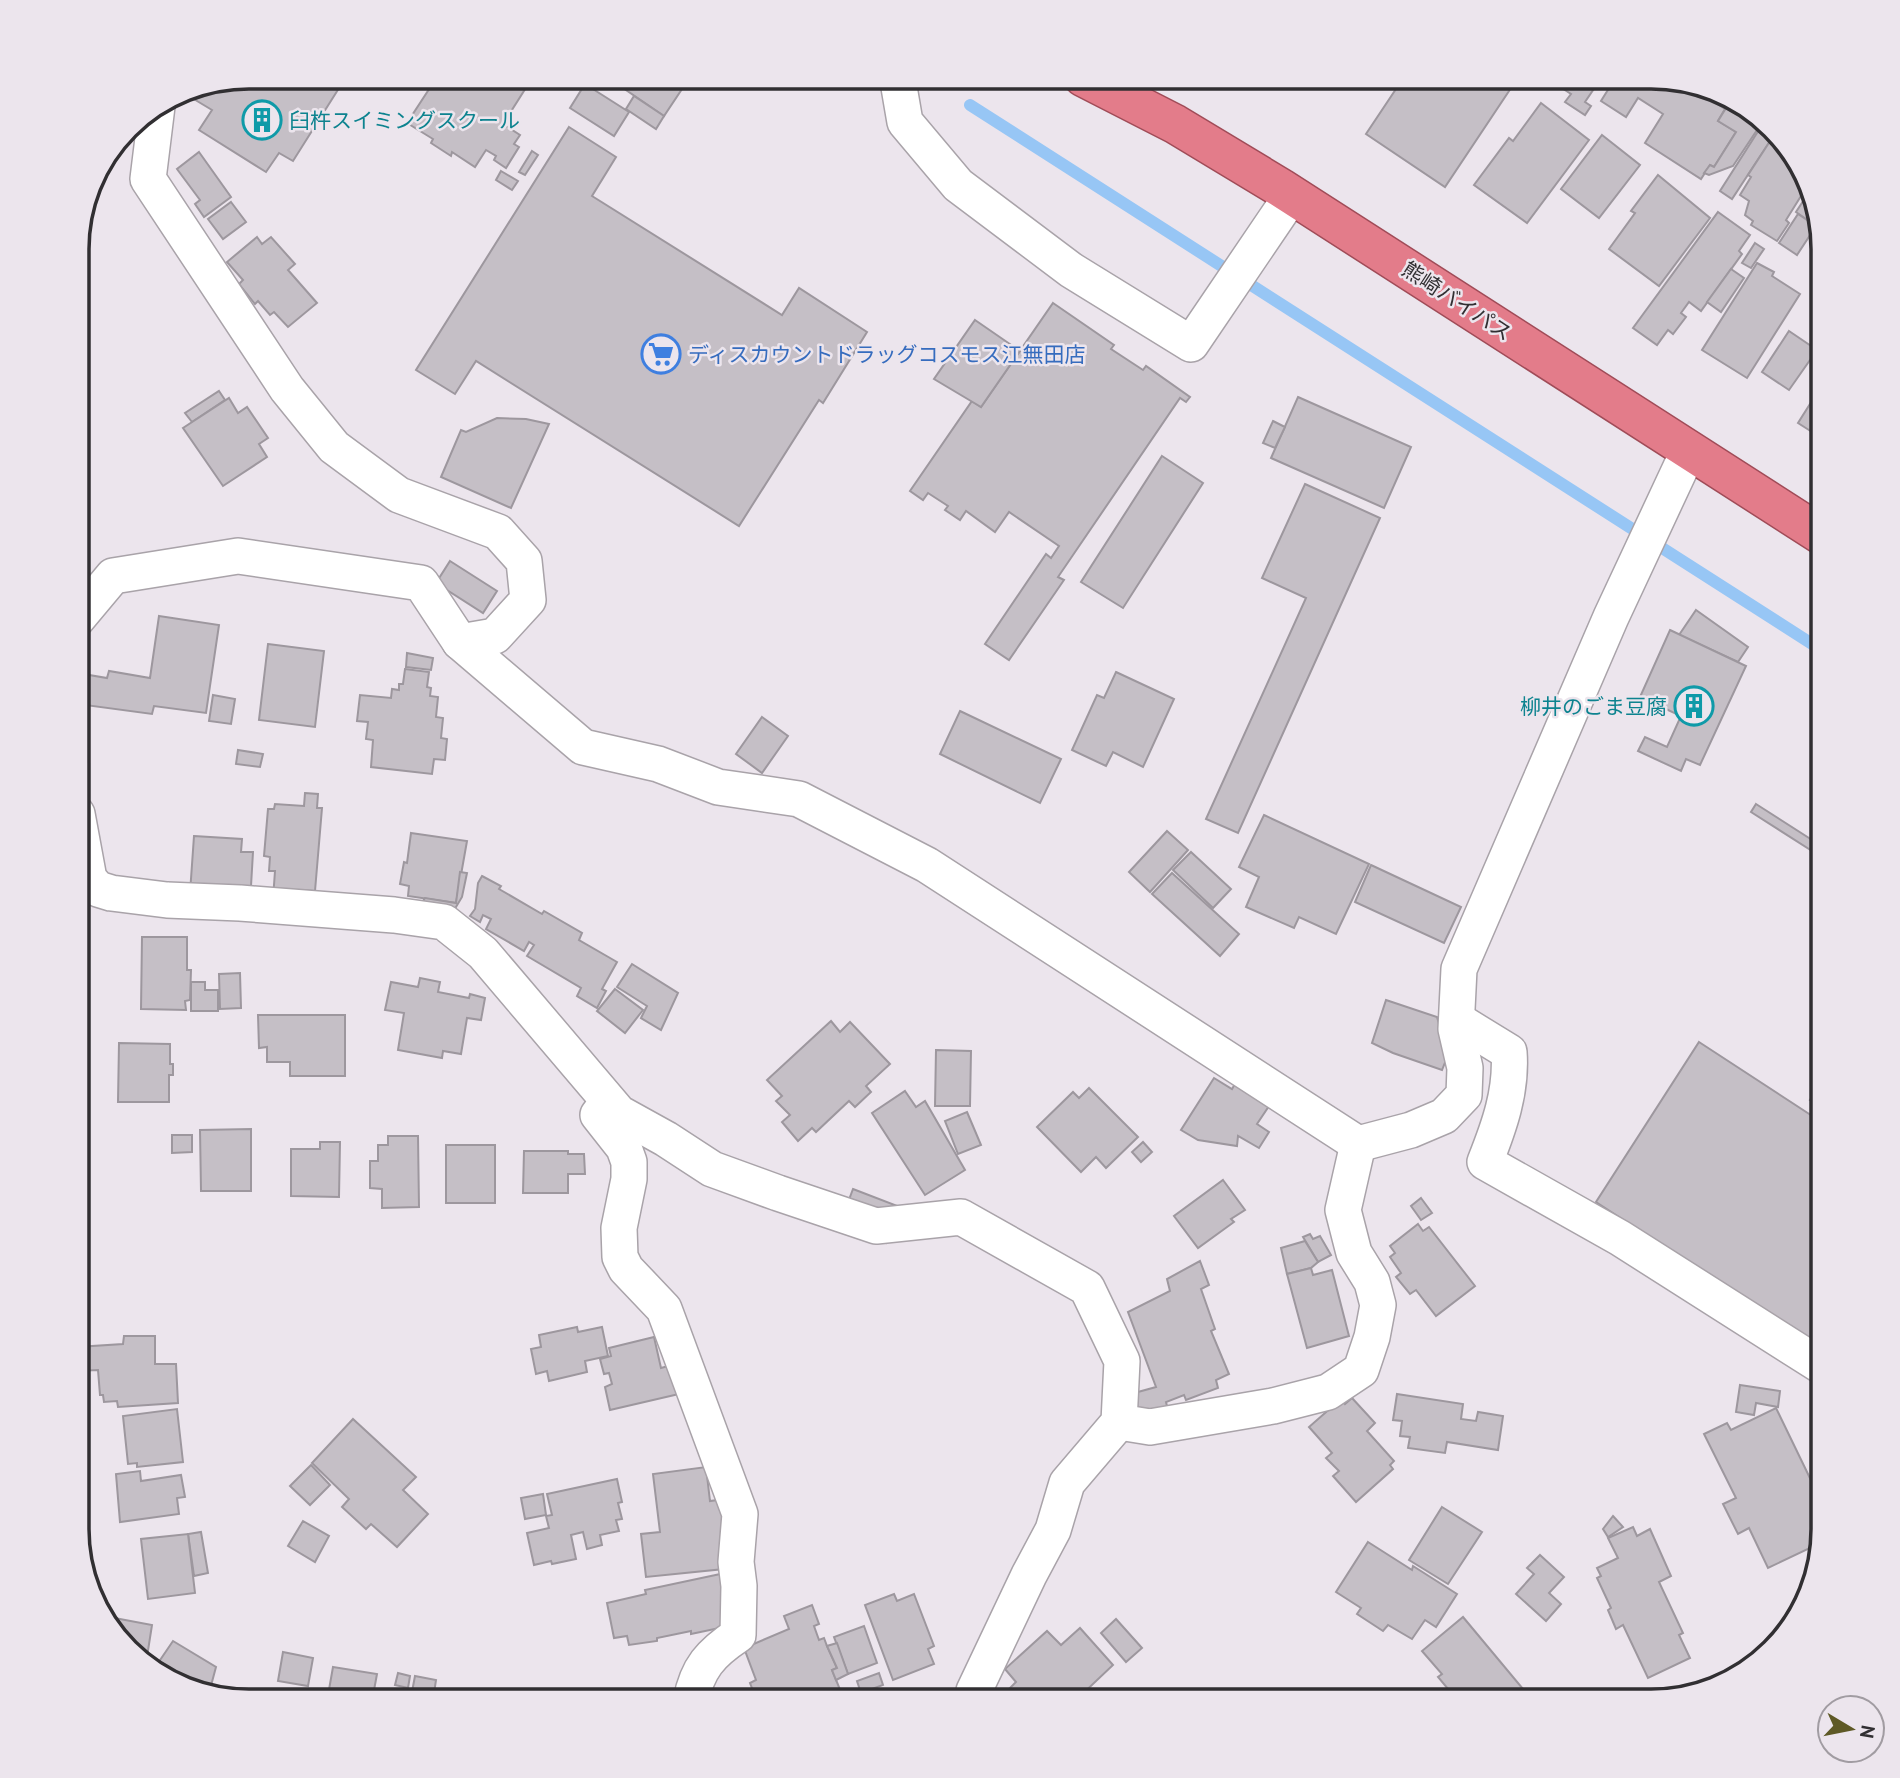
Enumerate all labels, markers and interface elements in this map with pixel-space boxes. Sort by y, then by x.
building icon: 臼杵スイミングスクール [241,99,283,141]
place label: 臼杵スイミングスクール [289,107,520,134]
street label: 熊崎バイパス [1397,255,1517,347]
supermarket icon: ディスカウントドラッグコスモス江無田店 [640,333,682,375]
place label: ディスカウントドラッグコスモス江無田店 [688,341,1086,368]
building icon: 柳井のごま豆腐 [1673,685,1715,727]
place label: 柳井のごま豆腐 [1520,693,1667,720]
north arrow [1816,1694,1886,1764]
text: N [1855,1724,1881,1740]

